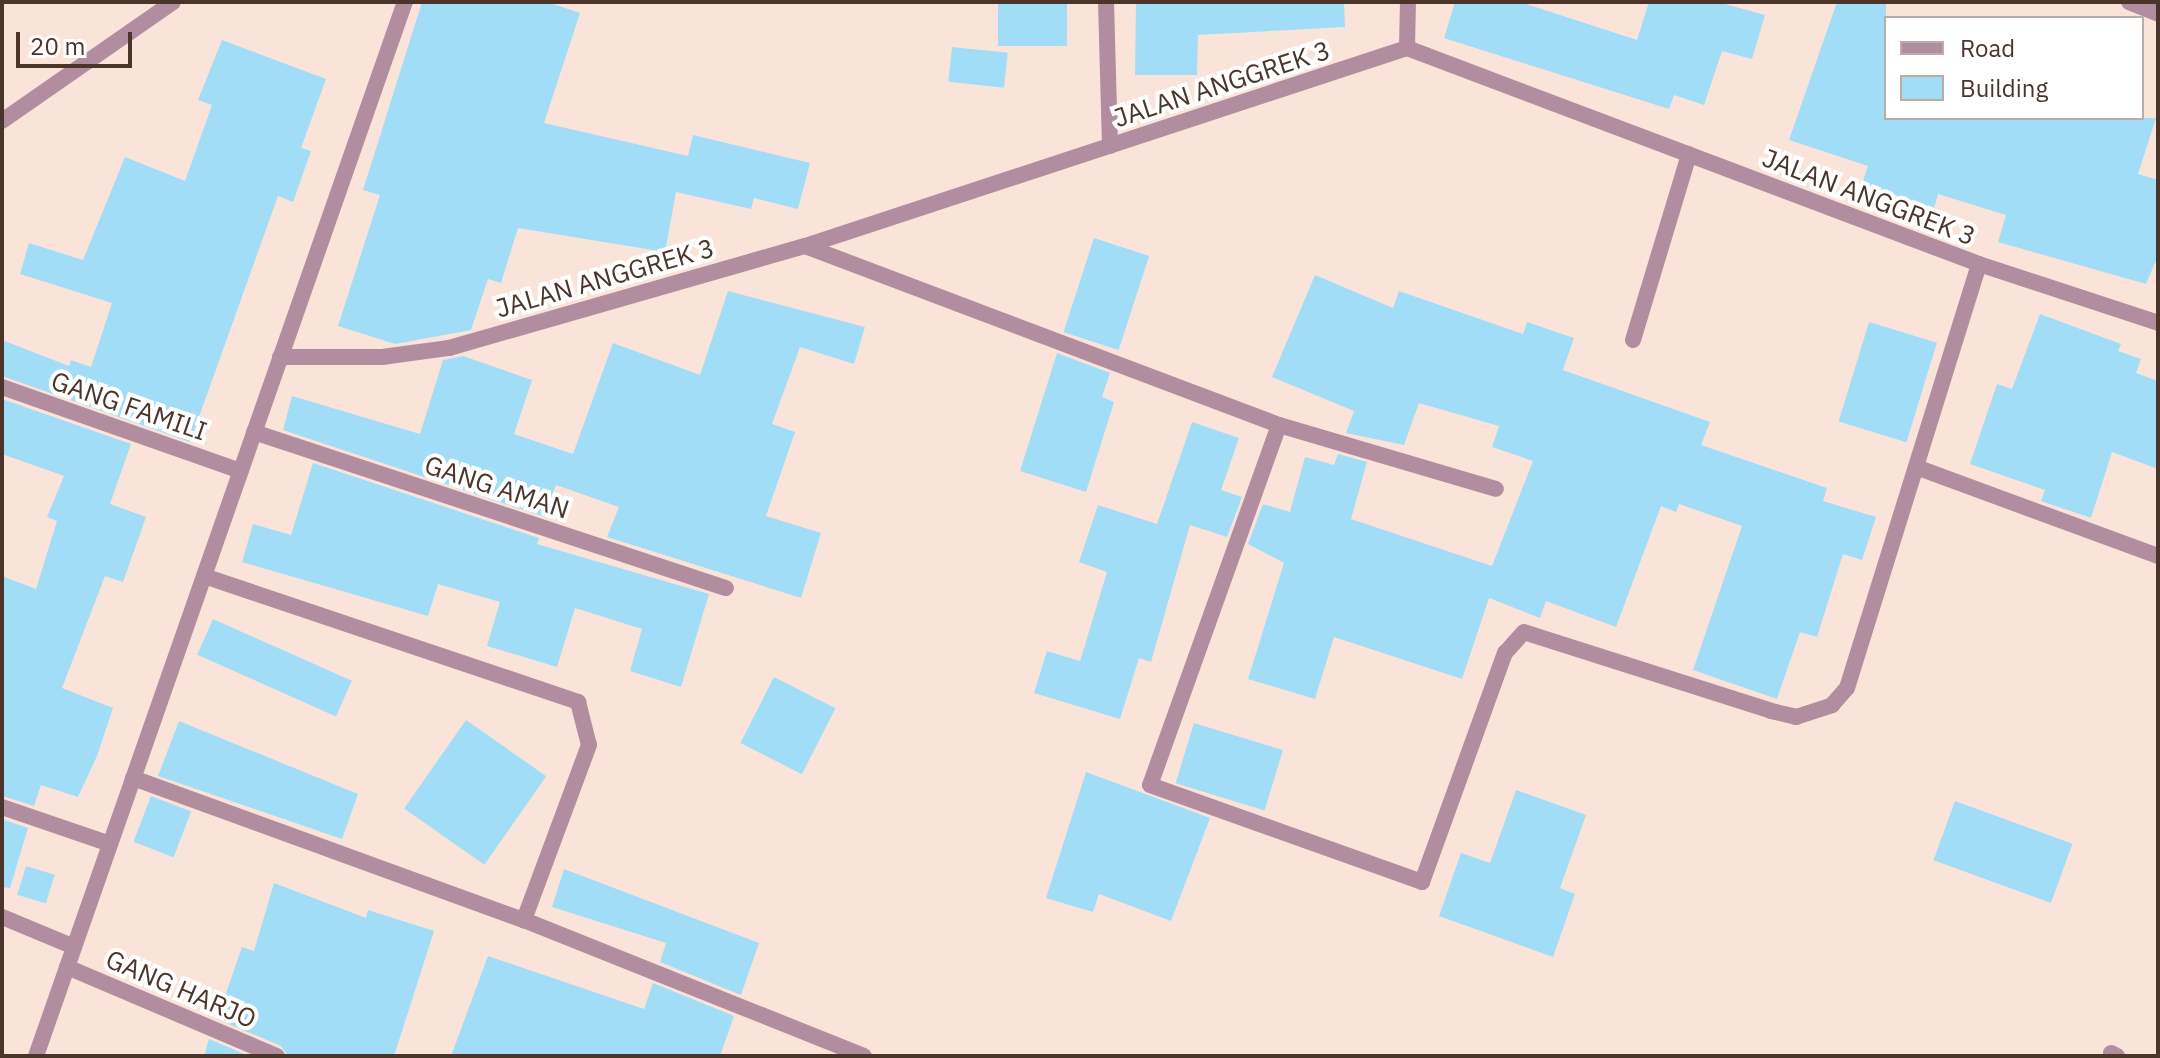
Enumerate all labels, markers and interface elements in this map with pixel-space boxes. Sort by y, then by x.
scale bar [20,16,136,66]
legend [1884,16,2144,120]
text: 20 m [30,30,85,62]
text: Road [1960,32,2015,64]
street label: JALAN ANGGREK 3 [1110,34,1334,134]
text: Building [1960,72,2048,104]
street label: JALAN ANGGREK 3 [1758,142,1980,252]
street label: JALAN ANGGREK 3 [492,232,718,324]
street label: GANG FAMILI [47,365,211,447]
street label: GANG AMAN [421,449,573,525]
street label: GANG HARJO [101,943,261,1035]

